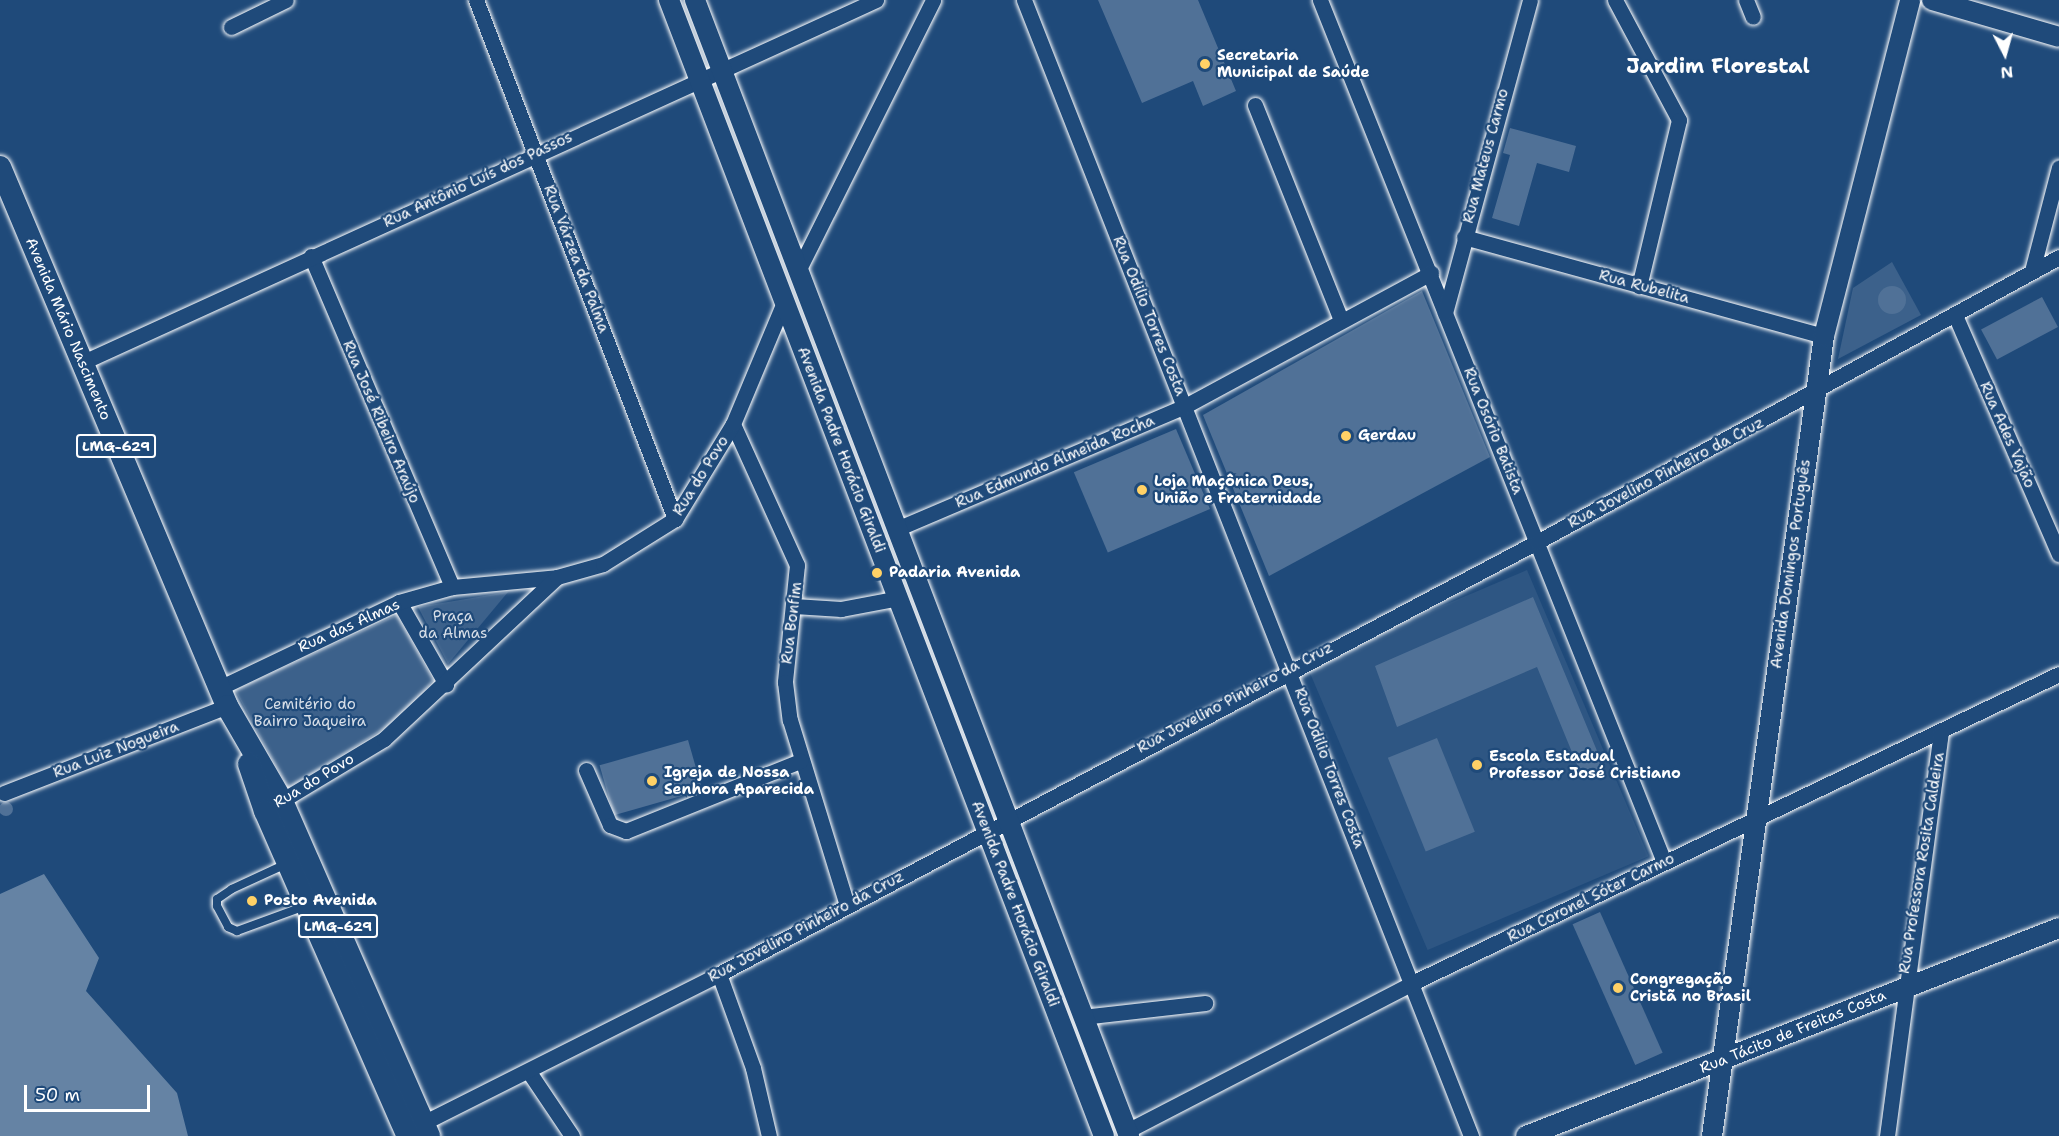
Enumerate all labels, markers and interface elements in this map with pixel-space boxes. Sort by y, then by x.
north arrow [1975,24,2035,84]
place label: Secretaria Municipal de Saúde [1217,46,1369,81]
district label: Jardim Florestal [1626,53,1810,79]
marker: Secretaria Municipal de Saúde [1198,57,1212,71]
text: N [2000,61,2014,84]
street label: Rua Mateus Carmo [1459,87,1513,225]
street label: Rua Antônio Luís dos Passos [381,128,575,232]
street label: Rua Várzea da Palma [540,183,612,335]
street label: Rua Odilio Torres Costa [1109,234,1189,398]
street label: Avenida Mário Nascimento [21,235,115,423]
street label: Rua Rubelita [1597,266,1691,308]
street label: Rua José Ribeiro Araújo [339,338,423,506]
street label: Avenida Padre Horácio Giraldi [793,344,889,556]
street label: Rua Osório Batista [1459,365,1527,497]
street label: Rua Ades Vajão [1976,379,2038,491]
street label: Rua Edmundo Almeida Rocha [953,412,1157,512]
street label: Rua Jovelino Pinheiro da Cruz [1565,414,1767,532]
place label: Gerdau [1358,427,1416,445]
marker: Gerdau [1339,429,1353,443]
street label: Rua do Povo [669,433,733,519]
road number: LMG-629 [76,435,156,457]
street label: Avenida Domingos Português [1767,458,1815,670]
place label: Loja Maçônica Deus, União e Fraternidade [1154,472,1322,507]
marker: Loja Maçônica Deus, União e Fraternidade [1135,483,1149,497]
place label: Padaria Avenida [889,564,1020,582]
marker: Padaria Avenida [870,566,884,580]
street label: Rua Bonfim [778,581,806,665]
street label: Rua das Almas [295,596,403,656]
park label: Praça da Almas [419,607,487,642]
street label: Rua Jovelino Pinheiro da Cruz [1134,639,1336,757]
street label: Rua Odilio Torres Costa [1290,685,1368,851]
park label: Cemitério do Bairro Jaqueira [254,695,366,730]
street label: Rua Luiz Nogueira [51,718,181,782]
place label: Escola Estadual Professor José Cristiano [1489,747,1681,782]
street label: Rua do Povo [271,750,357,812]
street label: Rua Professora Rosita Caldeira [1896,751,1948,975]
marker: Escola Estadual Professor José Cristiano [1470,758,1484,772]
place label: Igreja de Nossa Senhora Aparecida [664,763,814,798]
marker: Igreja de Nossa Senhora Aparecida [645,774,659,788]
street label: Avenida Padre Horácio Giraldi [967,798,1063,1010]
street label: Rua Coronel Sóter Carmo [1505,850,1677,946]
street label: Rua Jovelino Pinheiro da Cruz [705,868,907,986]
place label: Posto Avenida [264,892,377,910]
marker: Posto Avenida [245,894,259,908]
road number: LMG-629 [298,915,378,937]
place label: Congregação Cristã no Brasil [1630,970,1751,1005]
marker: Congregação Cristã no Brasil [1611,981,1625,995]
street label: Rua Tácito de Freitas Costa [1697,986,1889,1078]
scale bar [27,1073,153,1111]
text: 50 m [35,1083,80,1107]

